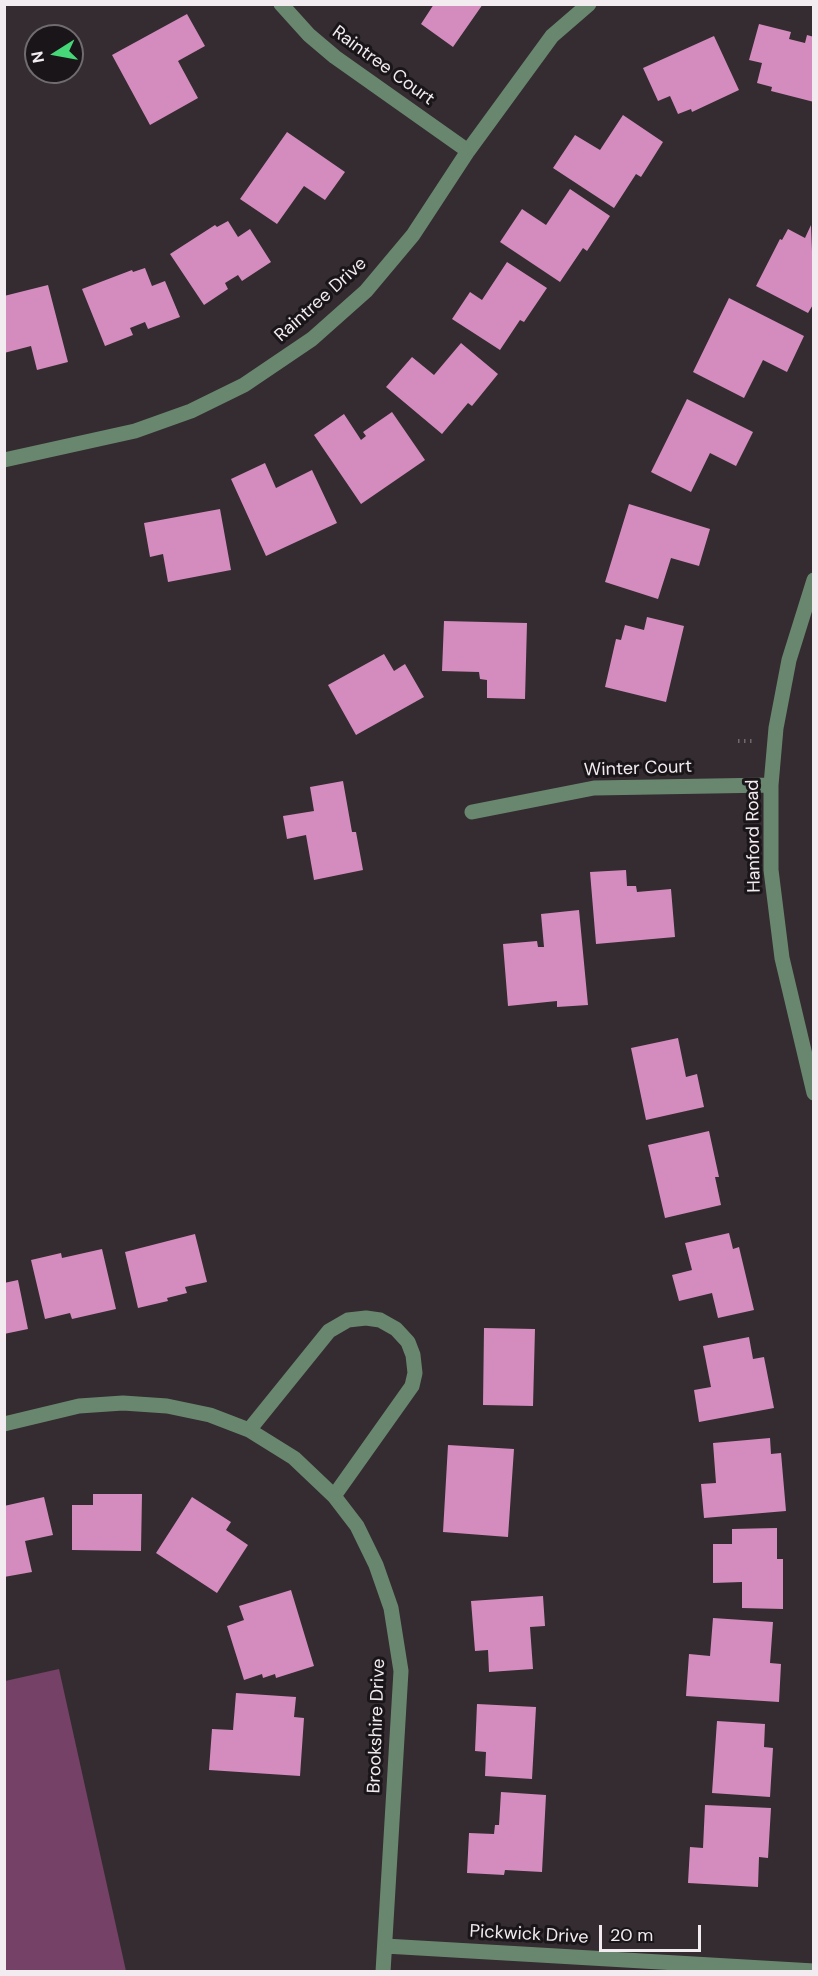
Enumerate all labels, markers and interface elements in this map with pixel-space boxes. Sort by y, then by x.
street label: Raintree Court [328,22,438,110]
north arrow [24,24,84,84]
text: N [26,49,49,65]
street label: Raintree Drive [271,253,371,347]
street label: Winter Court [584,756,692,782]
street label: Hanford Road [742,779,766,893]
street label: Brookshire Drive [364,1658,390,1794]
scale bar [602,1913,704,1951]
street label: Pickwick Drive [469,1921,589,1949]
text: 20 m [610,1923,653,1947]

